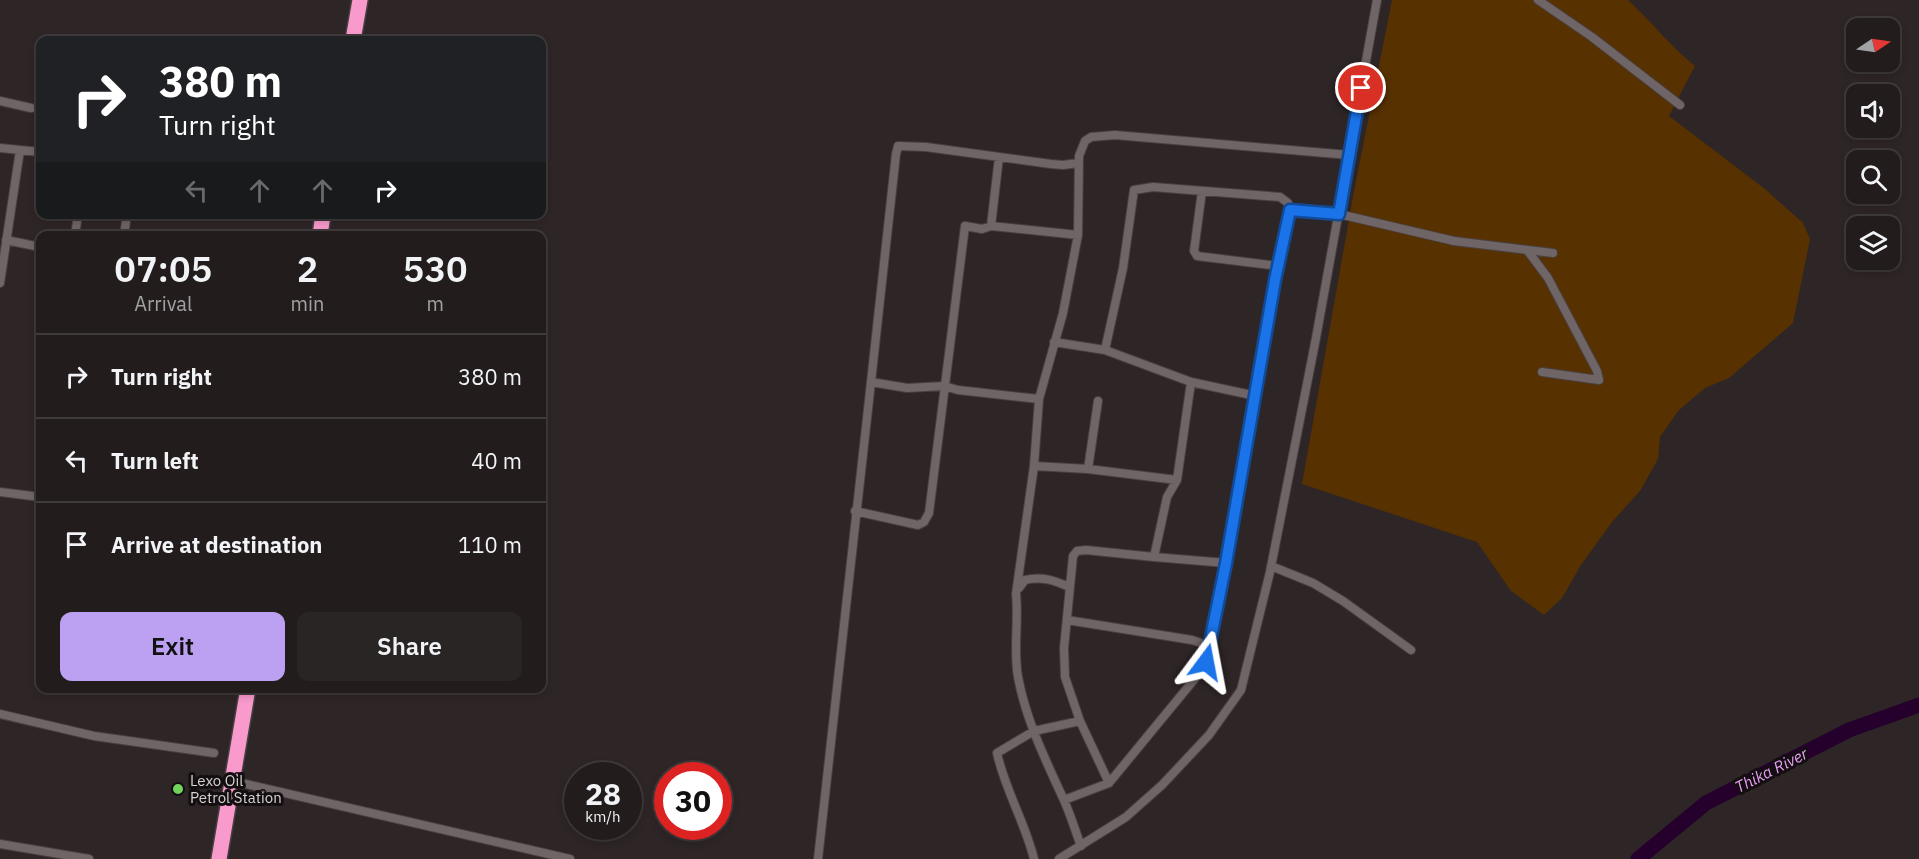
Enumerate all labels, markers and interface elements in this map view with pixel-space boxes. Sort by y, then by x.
north arrow [1846,18,1900,72]
map controls [1846,18,1900,270]
text: 380 m [159,54,282,109]
icon: right [60,60,138,138]
pin [1335,62,1386,113]
icon: arrive [1344,71,1377,104]
button: sound [1846,84,1900,138]
text: Turn right [159,107,276,142]
button: search [1846,150,1900,204]
icon: left [180,174,213,207]
icon: ahead [243,174,276,207]
icon: ahead [306,174,339,207]
icon: right [369,174,402,207]
button: layers [1846,216,1900,270]
text: 07:05 [114,245,212,292]
text: 2 [297,245,318,292]
text: 530 [403,245,468,292]
text: Arrival [134,290,192,317]
text: min [291,290,324,317]
text: m [426,290,444,317]
icon: right [60,360,93,393]
text: Turn right [111,362,212,391]
text: 380 m [458,362,522,391]
icon: left [60,444,93,477]
text: Turn left [111,446,199,475]
text: 40 m [471,446,522,475]
icon: arrive [60,528,93,561]
text: Arrive at destination [111,530,322,559]
text: 110 m [458,530,522,559]
button: Exit [60,612,285,681]
button: Share [297,612,522,681]
position arrow [1174,630,1238,694]
water label: Thika River [1731,743,1812,797]
speed limit sign: 30 [654,762,732,840]
place label: Lexo Oil Petrol Station [190,771,282,807]
text: 28 [585,774,621,813]
marker: Lexo Oil Petrol Station [171,782,185,796]
text: km/h [585,807,621,826]

